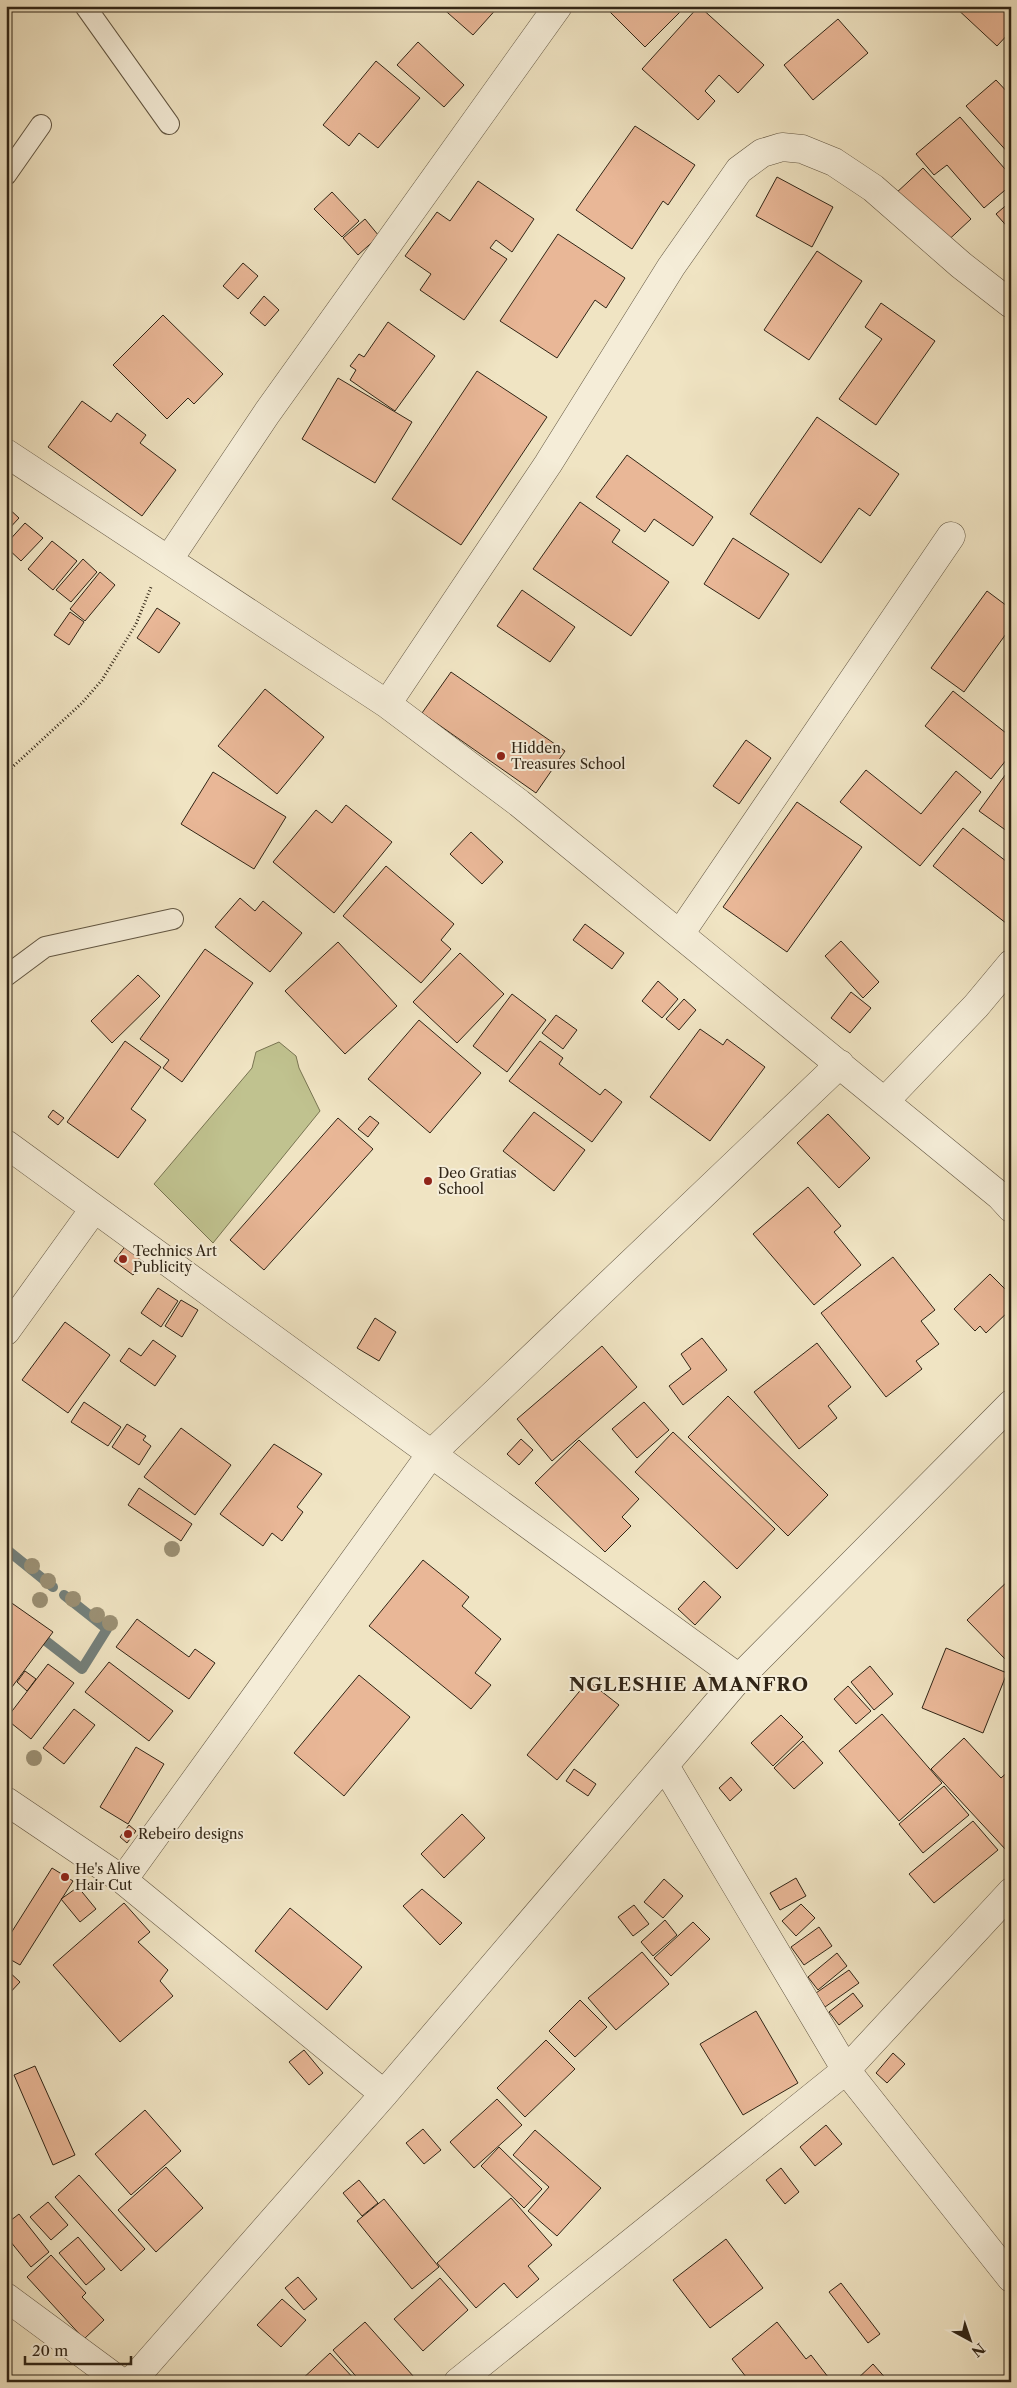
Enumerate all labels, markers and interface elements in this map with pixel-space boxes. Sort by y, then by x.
place label: Hidden Treasures School [511,739,626,773]
marker: Hidden Treasures School [495,750,507,762]
place label: Deo Gratias School [438,1164,517,1198]
marker: Deo Gratias School [422,1175,434,1187]
place label: Technics Art Publicity [133,1242,217,1276]
marker: Technics Art Publicity [117,1253,129,1265]
district label: NGLESHIE AMANFRO [569,1673,809,1696]
place label: Rebeiro designs [138,1825,244,1843]
marker: Rebeiro designs [122,1828,134,1840]
place label: He's Alive Hair Cut [75,1860,140,1894]
marker: He's Alive Hair Cut [59,1871,71,1883]
north arrow [944,2316,994,2366]
scale bar [25,2333,131,2365]
text: N [968,2339,989,2361]
text: 20 m [32,2341,68,2360]

